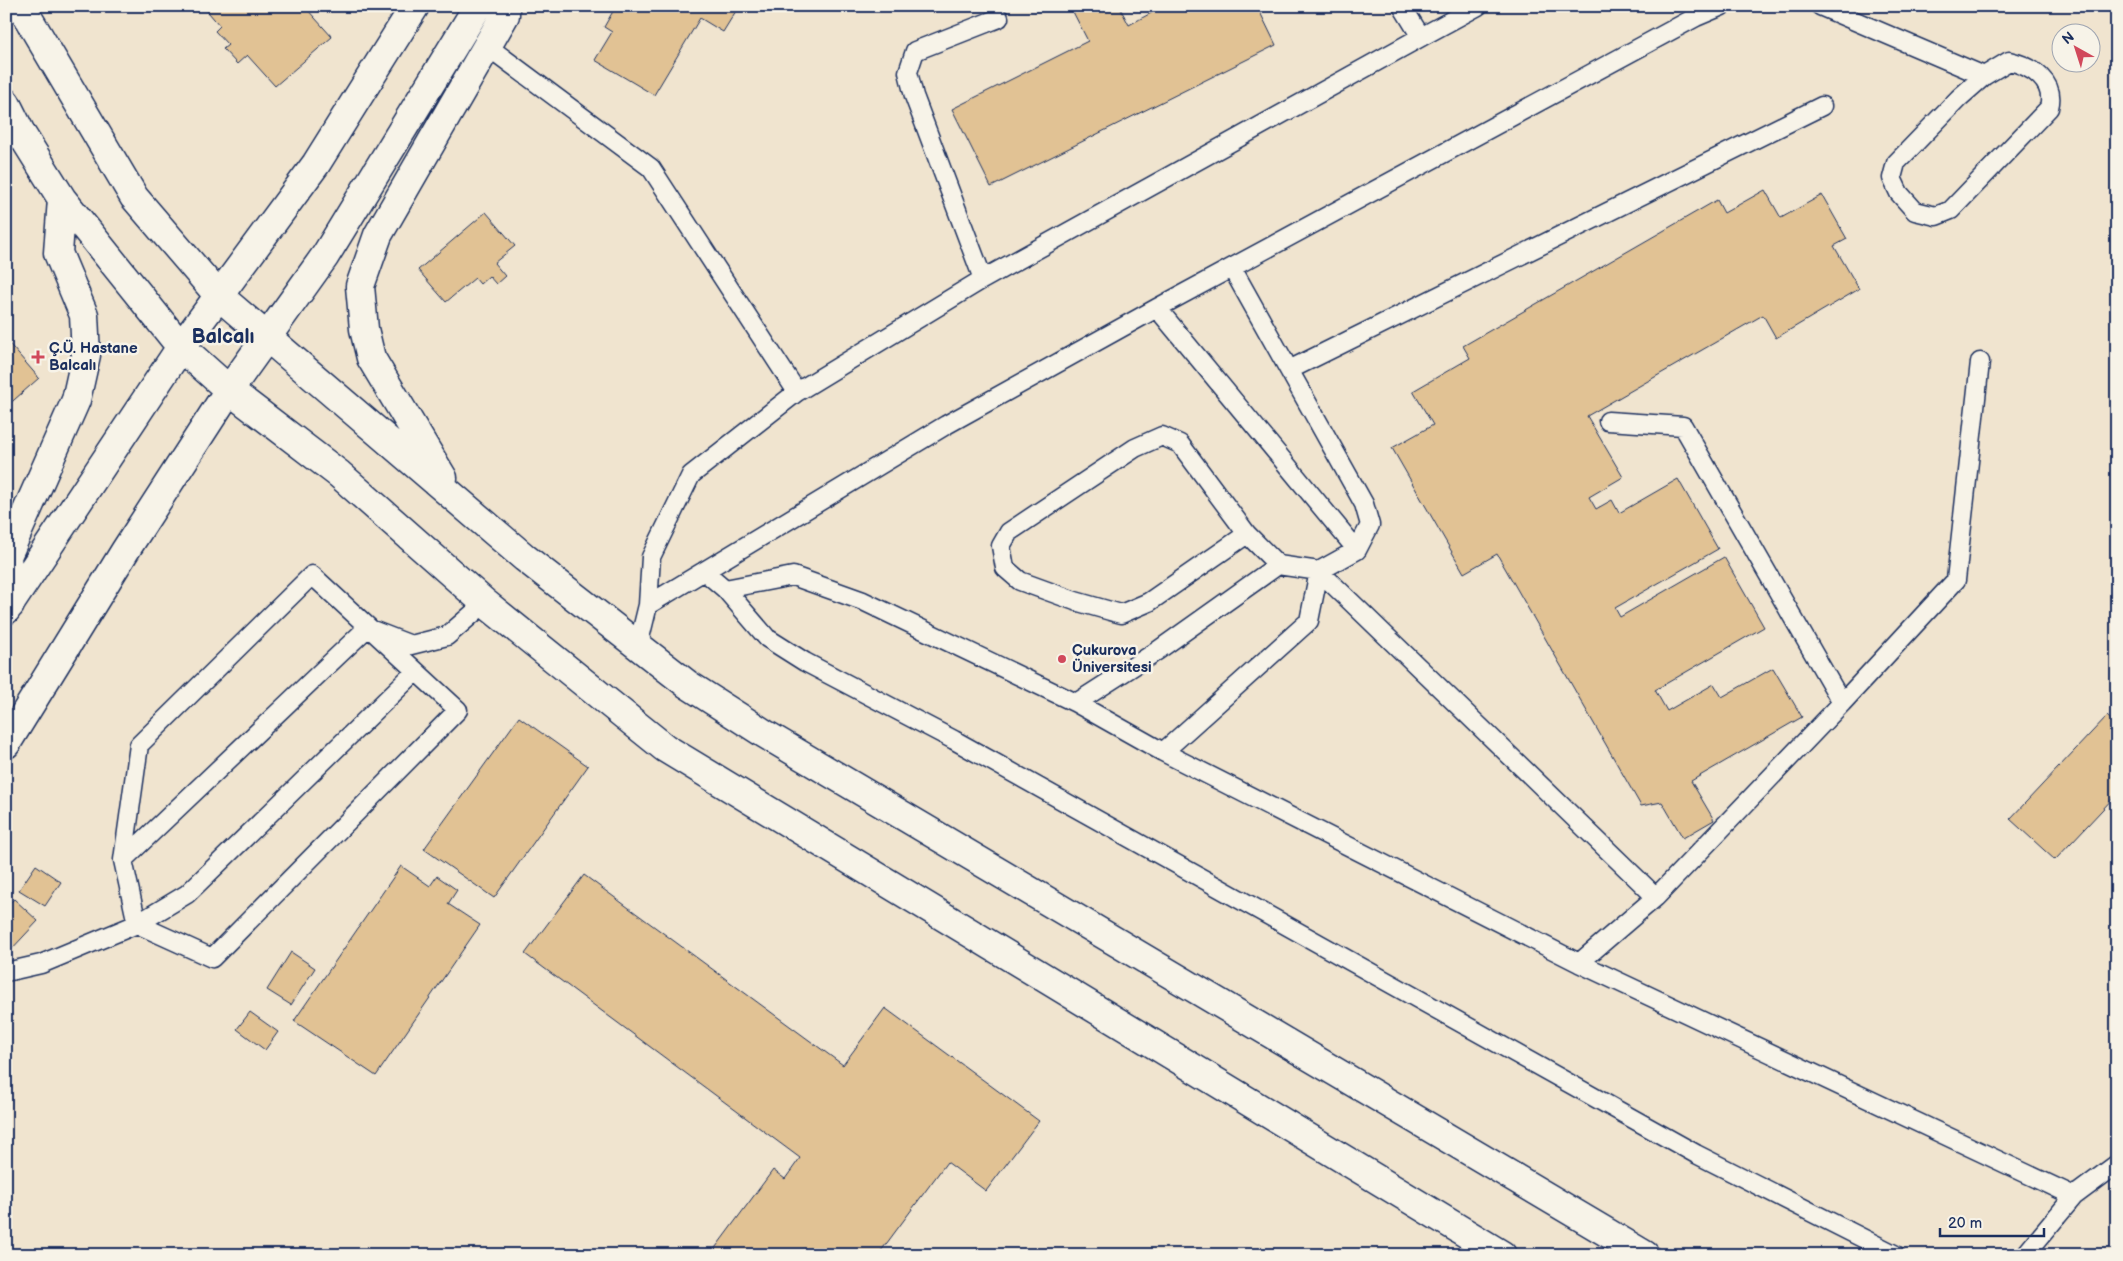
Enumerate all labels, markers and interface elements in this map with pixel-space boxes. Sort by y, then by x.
north arrow [2050,22,2100,72]
text: N [2059,28,2078,48]
district label: Balcalı [192,325,254,349]
place label: Ç.Ü. Hastane Balcalı [49,339,138,375]
marker: Ç.Ü. Hastane Balcalı [31,350,45,364]
place label: Çukurova Üniversitesi [1072,641,1152,677]
marker: Çukurova Üniversitesi [1056,653,1068,665]
scale bar [1940,1206,2044,1238]
text: 20 m [1948,1214,1982,1233]

